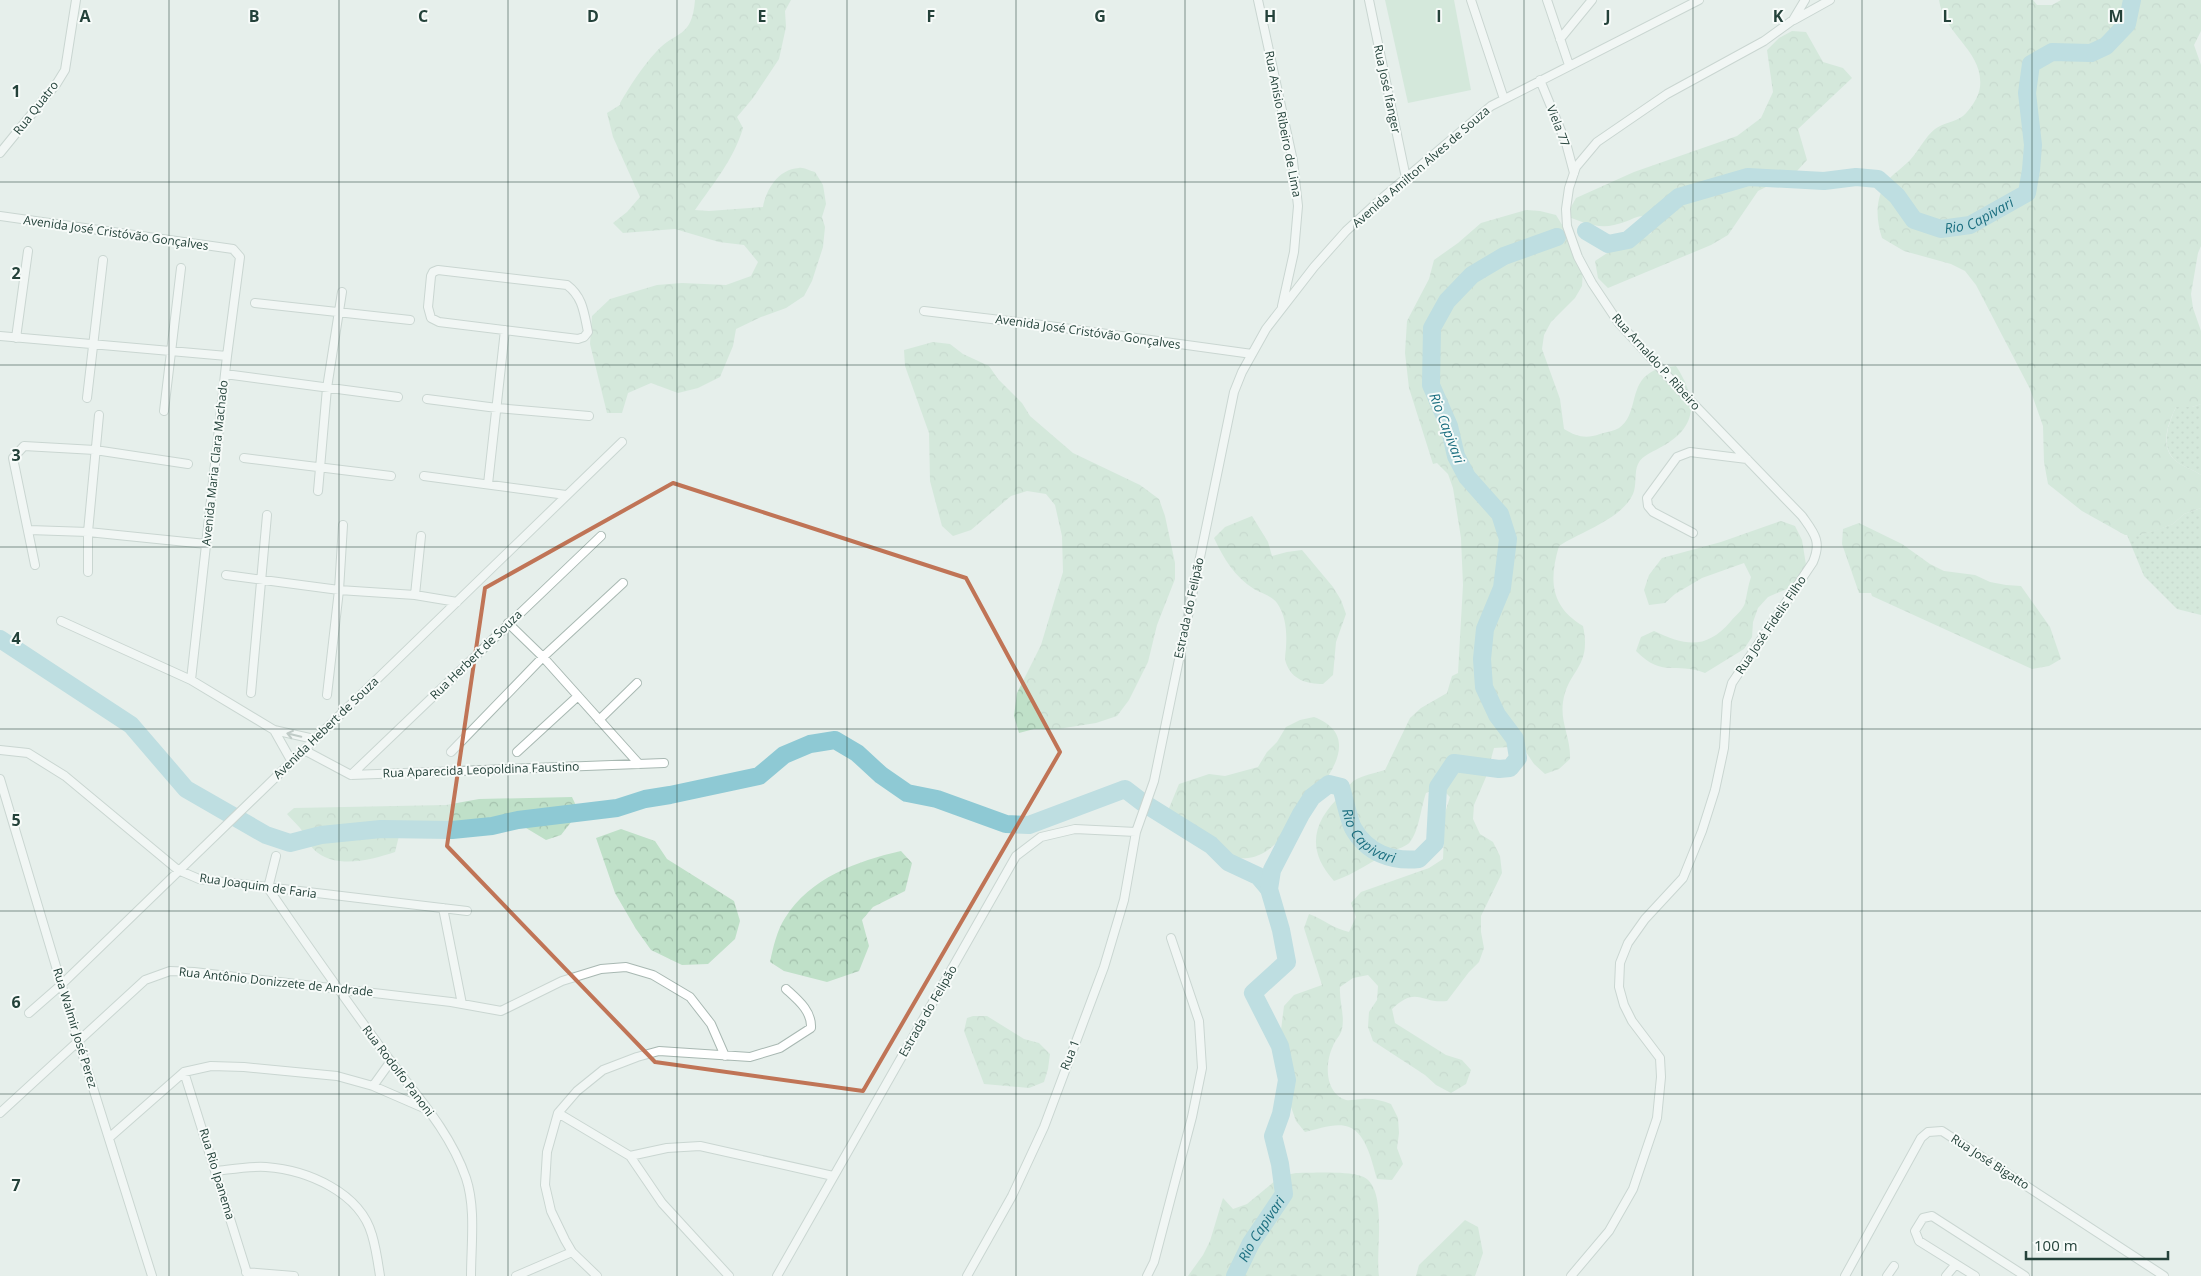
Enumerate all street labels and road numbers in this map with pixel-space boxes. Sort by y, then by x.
street label: Rua José Ifanger [1370,43,1405,135]
street label: Rua Anísio Ribeiro de Lima [1261,49,1306,198]
street label: Rua Quatro [9,77,62,138]
street label: Avenida Amilton Alves de Souza [1348,102,1493,231]
street label: Viela 77 [1543,102,1574,149]
street label: Avenida José Cristóvão Gonçalves [22,211,210,254]
street label: Avenida José Cristóvão Gonçalves [994,310,1182,353]
street label: Rua Arnaldo P. Ribeiro [1608,310,1704,414]
street label: Avenida Maria Clara Machado [197,379,232,547]
street label: Estrada do Felipão [1169,556,1208,660]
street label: Rua José Fidelis Filho [1731,572,1810,677]
street label: Rua Herbert de Souza [426,606,525,703]
street label: Avenida Hebert de Souza [269,673,382,783]
street label: Rua Aparecida Leopoldina Faustino [382,758,580,781]
street label: Rua Joaquim de Faria [198,869,318,902]
street label: Estrada do Felipão [894,962,961,1060]
street label: Rua Antônio Donizzete de Andrade [178,963,374,1000]
street label: Rua Walmir José Perez [49,966,102,1090]
street label: Rua Rodolfo Panoni [359,1022,438,1120]
street label: Rua 1 [1056,1037,1083,1073]
street label: Rua Rio Ipanema [196,1126,239,1222]
street label: Rua José Bigatto [1948,1130,2033,1193]

